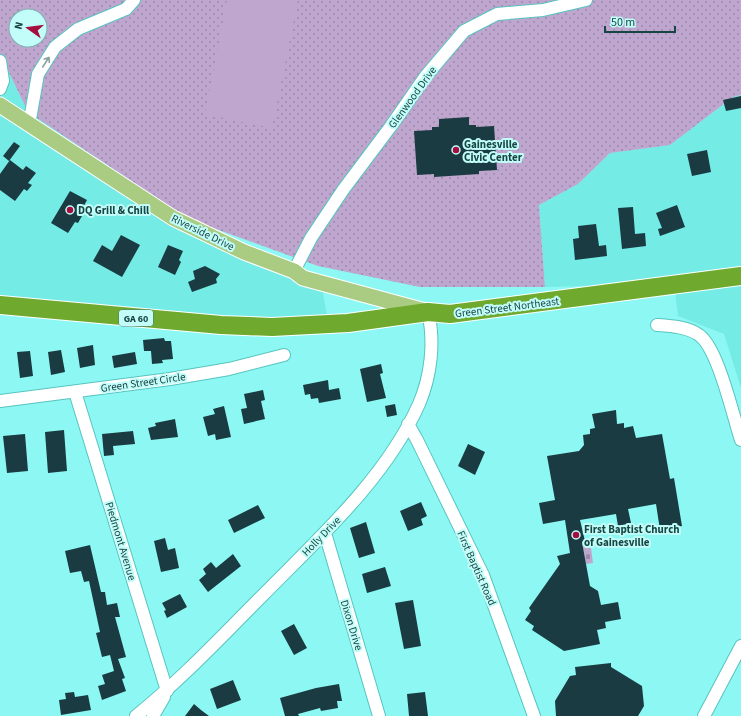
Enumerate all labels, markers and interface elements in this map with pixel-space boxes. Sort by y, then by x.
north arrow [8,8,48,48]
scale bar [605,8,675,34]
text: 50 m [611,14,635,31]
text: N [11,20,27,31]
one-way arrow [42,57,50,68]
street label: Glenwood Drive [385,63,440,131]
place label: Gainesville Civic Center [464,137,523,165]
marker: Gainesville Civic Center [451,145,461,155]
place label: DQ Grill & Chill [78,203,150,218]
marker: DQ Grill & Chill [65,205,75,215]
street label: Riverside Drive [169,211,237,254]
street label: Green Street Northeast [454,294,560,321]
road number: GA 60 [119,310,153,326]
street label: Green Street Circle [100,369,187,396]
street label: Piedmont Avenue [101,500,140,583]
street label: Holly Drive [299,513,344,560]
place label: First Baptist Church of Gainesville [584,522,680,550]
street label: First Baptist Road [453,528,500,608]
marker: First Baptist Church of Gainesville [571,530,581,540]
street label: Dixon Drive [337,598,366,653]

